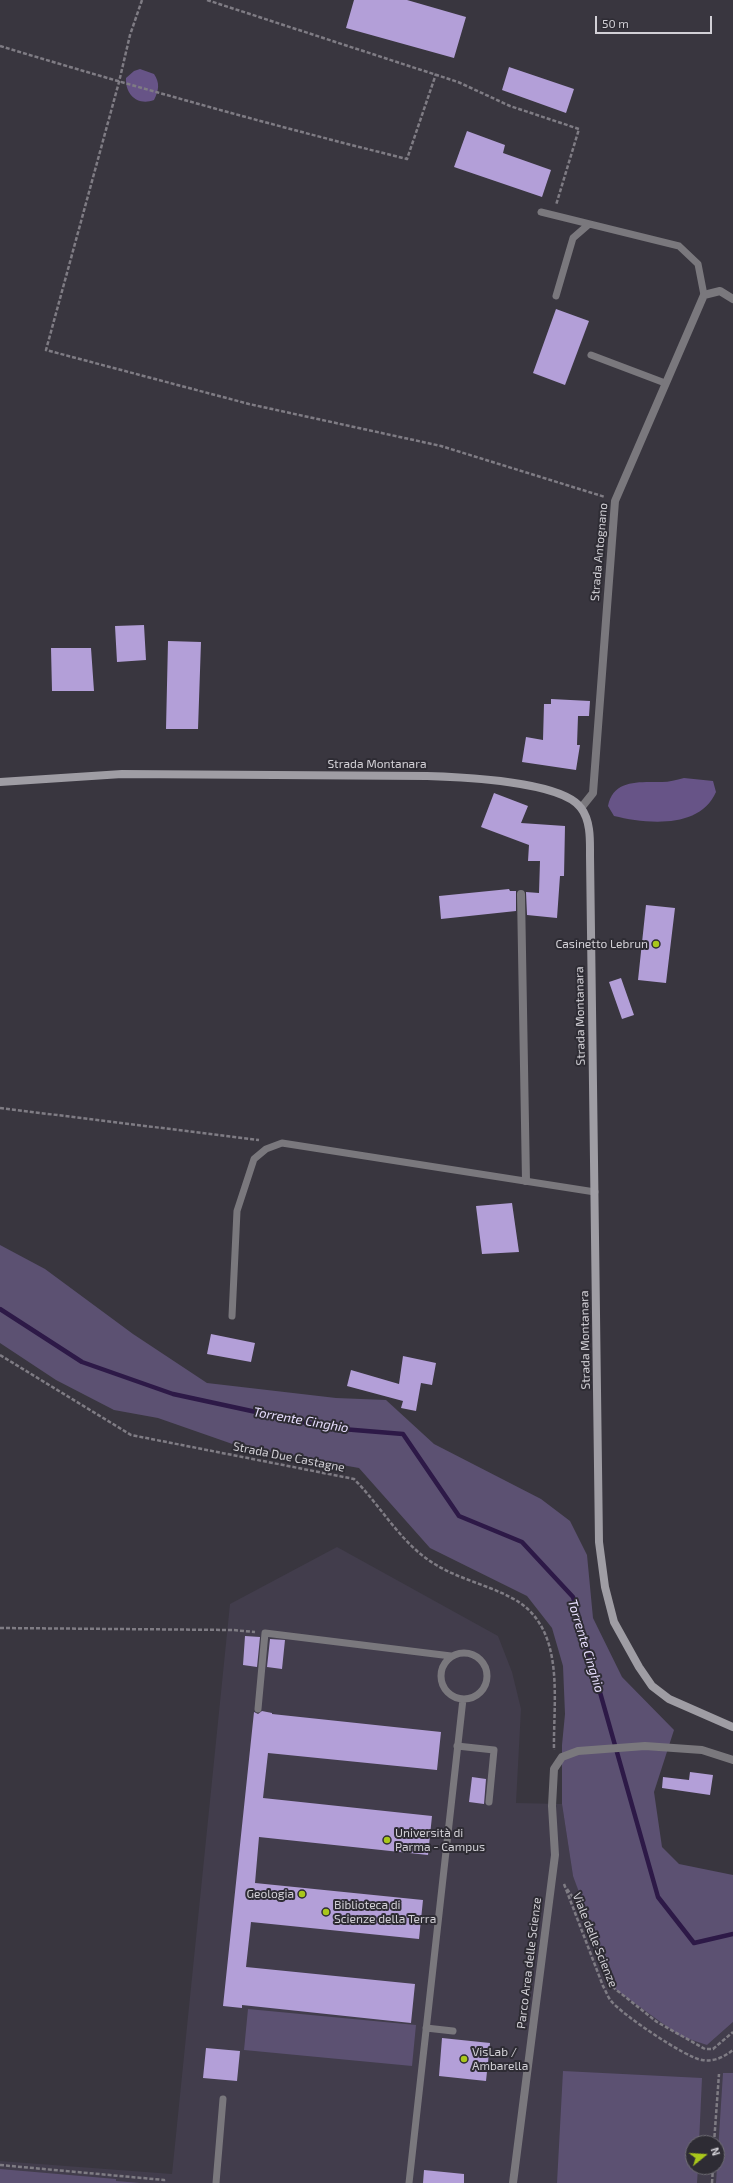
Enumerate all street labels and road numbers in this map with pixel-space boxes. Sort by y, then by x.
street label: Strada Antognano [588,502,610,602]
street label: Strada Montanara [327,757,427,771]
street label: Strada Montanara [572,966,588,1066]
street label: Strada Montanara [577,1290,593,1390]
street label: Strada Due Castagne [232,1439,346,1475]
street label: Viale delle Scienze [569,1891,621,1989]
street label: Parco Area delle Scienze [514,1896,544,2030]

